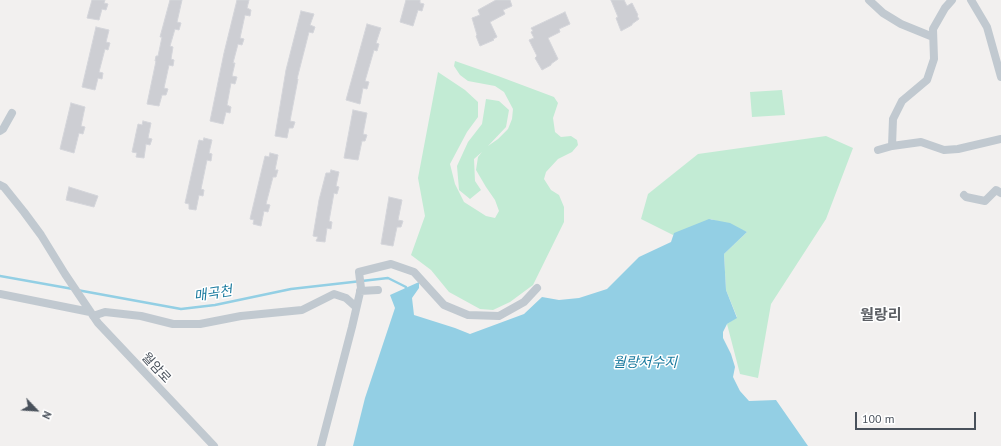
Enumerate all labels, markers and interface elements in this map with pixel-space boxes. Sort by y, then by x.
water label: 매곡천 [193,283,233,305]
district label: 월랑리 [860,307,902,325]
street label: 월암로 [138,350,174,386]
water label: 월랑저수지 [613,355,677,371]
north arrow [16,390,56,430]
scale bar [857,404,978,430]
text: N [39,409,55,421]
text: 100 m [862,411,895,426]

